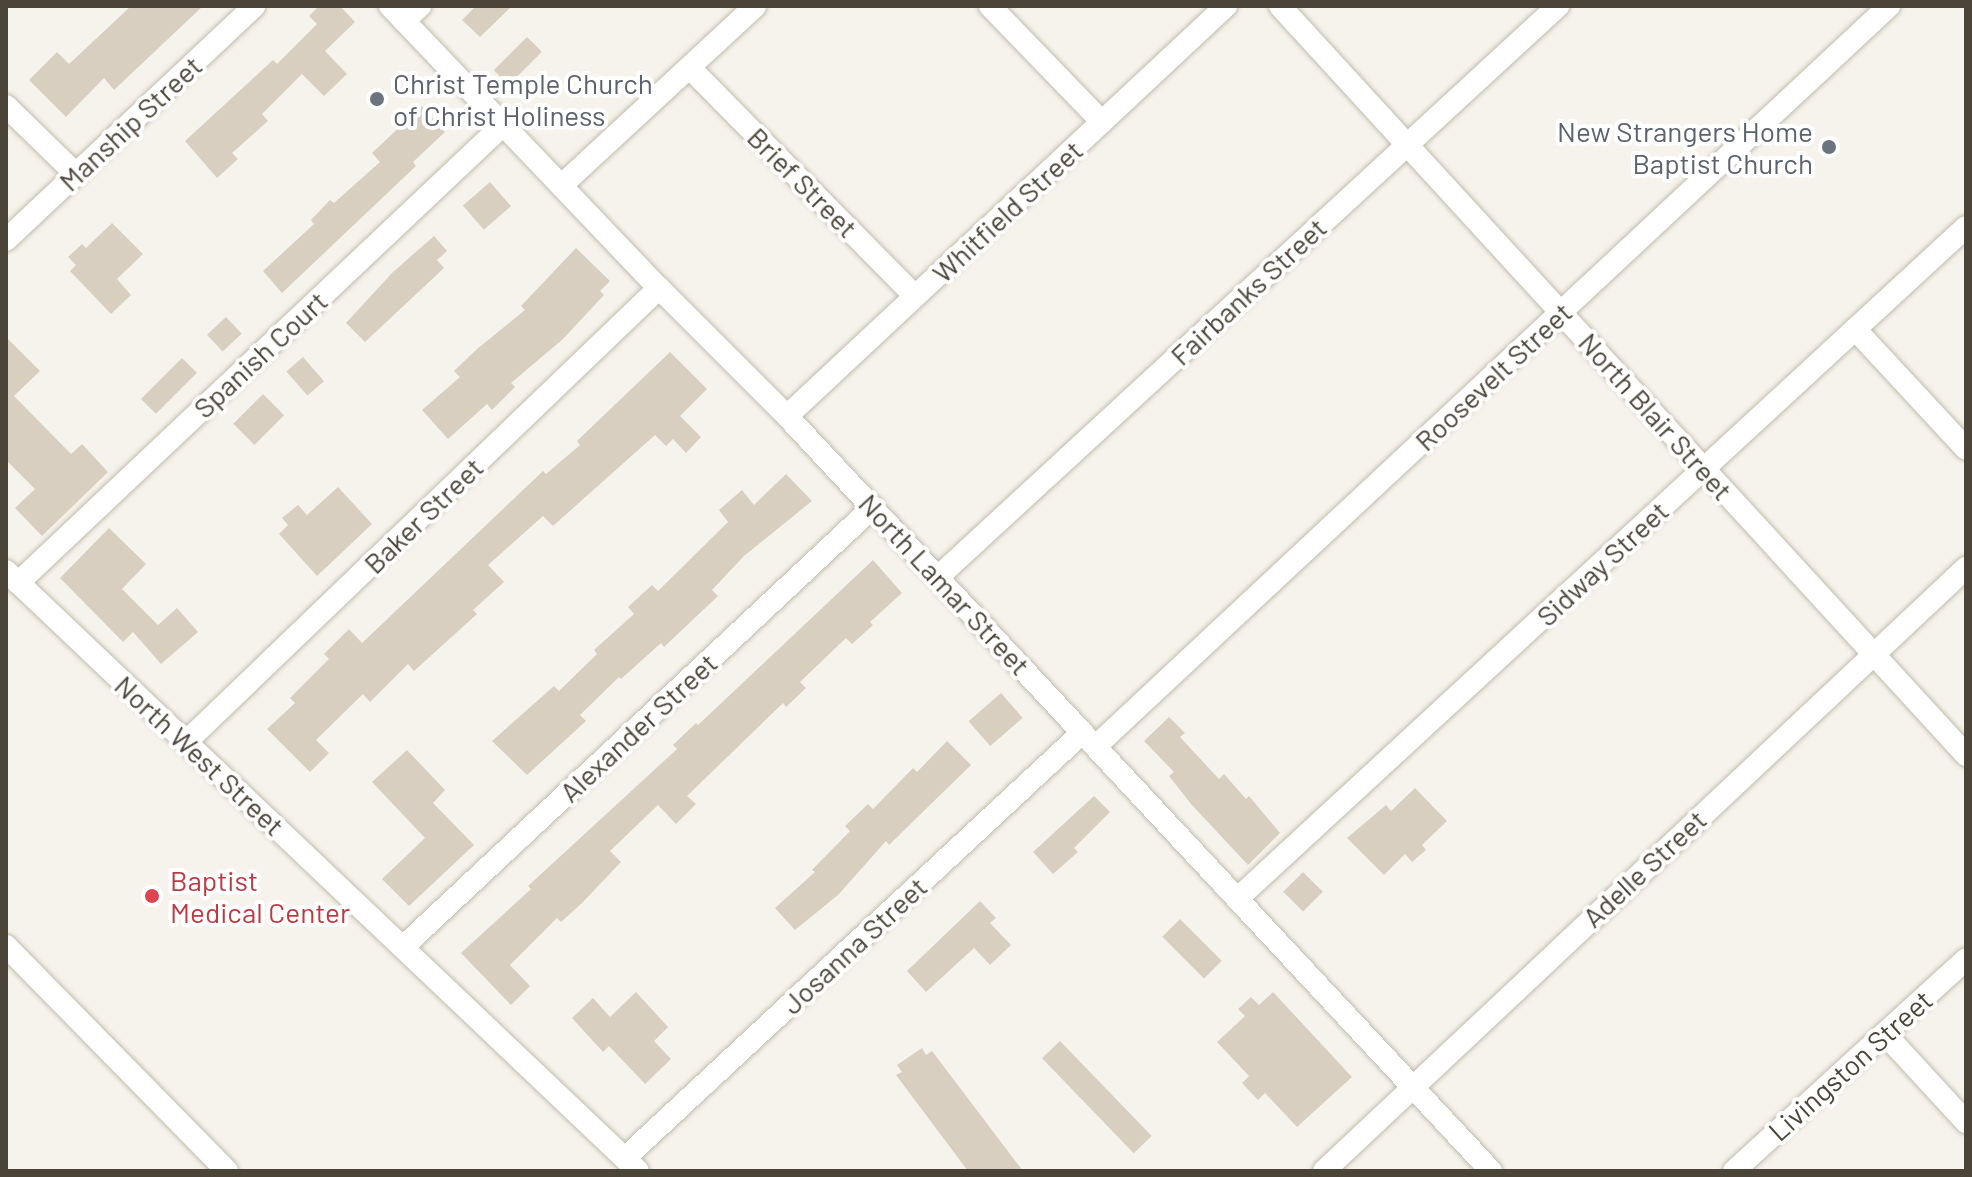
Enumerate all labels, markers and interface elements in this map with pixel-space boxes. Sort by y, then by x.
street label: Manship Street [52,48,208,198]
place label: Christ Temple Church of Christ Holiness [393,66,653,132]
marker: Christ Temple Church of Christ Holiness [368,90,386,108]
place label: New Strangers Home Baptist Church [1557,114,1813,180]
street label: Brief Street [741,120,865,244]
street label: Whitfield Street [925,133,1089,289]
marker: New Strangers Home Baptist Church [1820,138,1838,156]
street label: Fairbanks Street [1163,210,1333,372]
street label: Spanish Court [186,284,334,424]
street label: Roosevelt Street [1408,295,1578,457]
street label: North Blair Street [1572,325,1740,507]
street label: Baker Street [357,450,489,580]
street label: North Lamar Street [852,486,1038,682]
street label: Sidway Street [1529,494,1675,632]
street label: Alexander Street [552,646,724,808]
street label: North West Street [108,668,292,842]
street label: Adelle Street [1575,802,1713,934]
place label: Baptist Medical Center [170,863,350,929]
street label: Josanna Street [775,869,933,1021]
marker: Baptist Medical Center [141,885,163,907]
street label: Livingston Street [1761,983,1939,1147]

